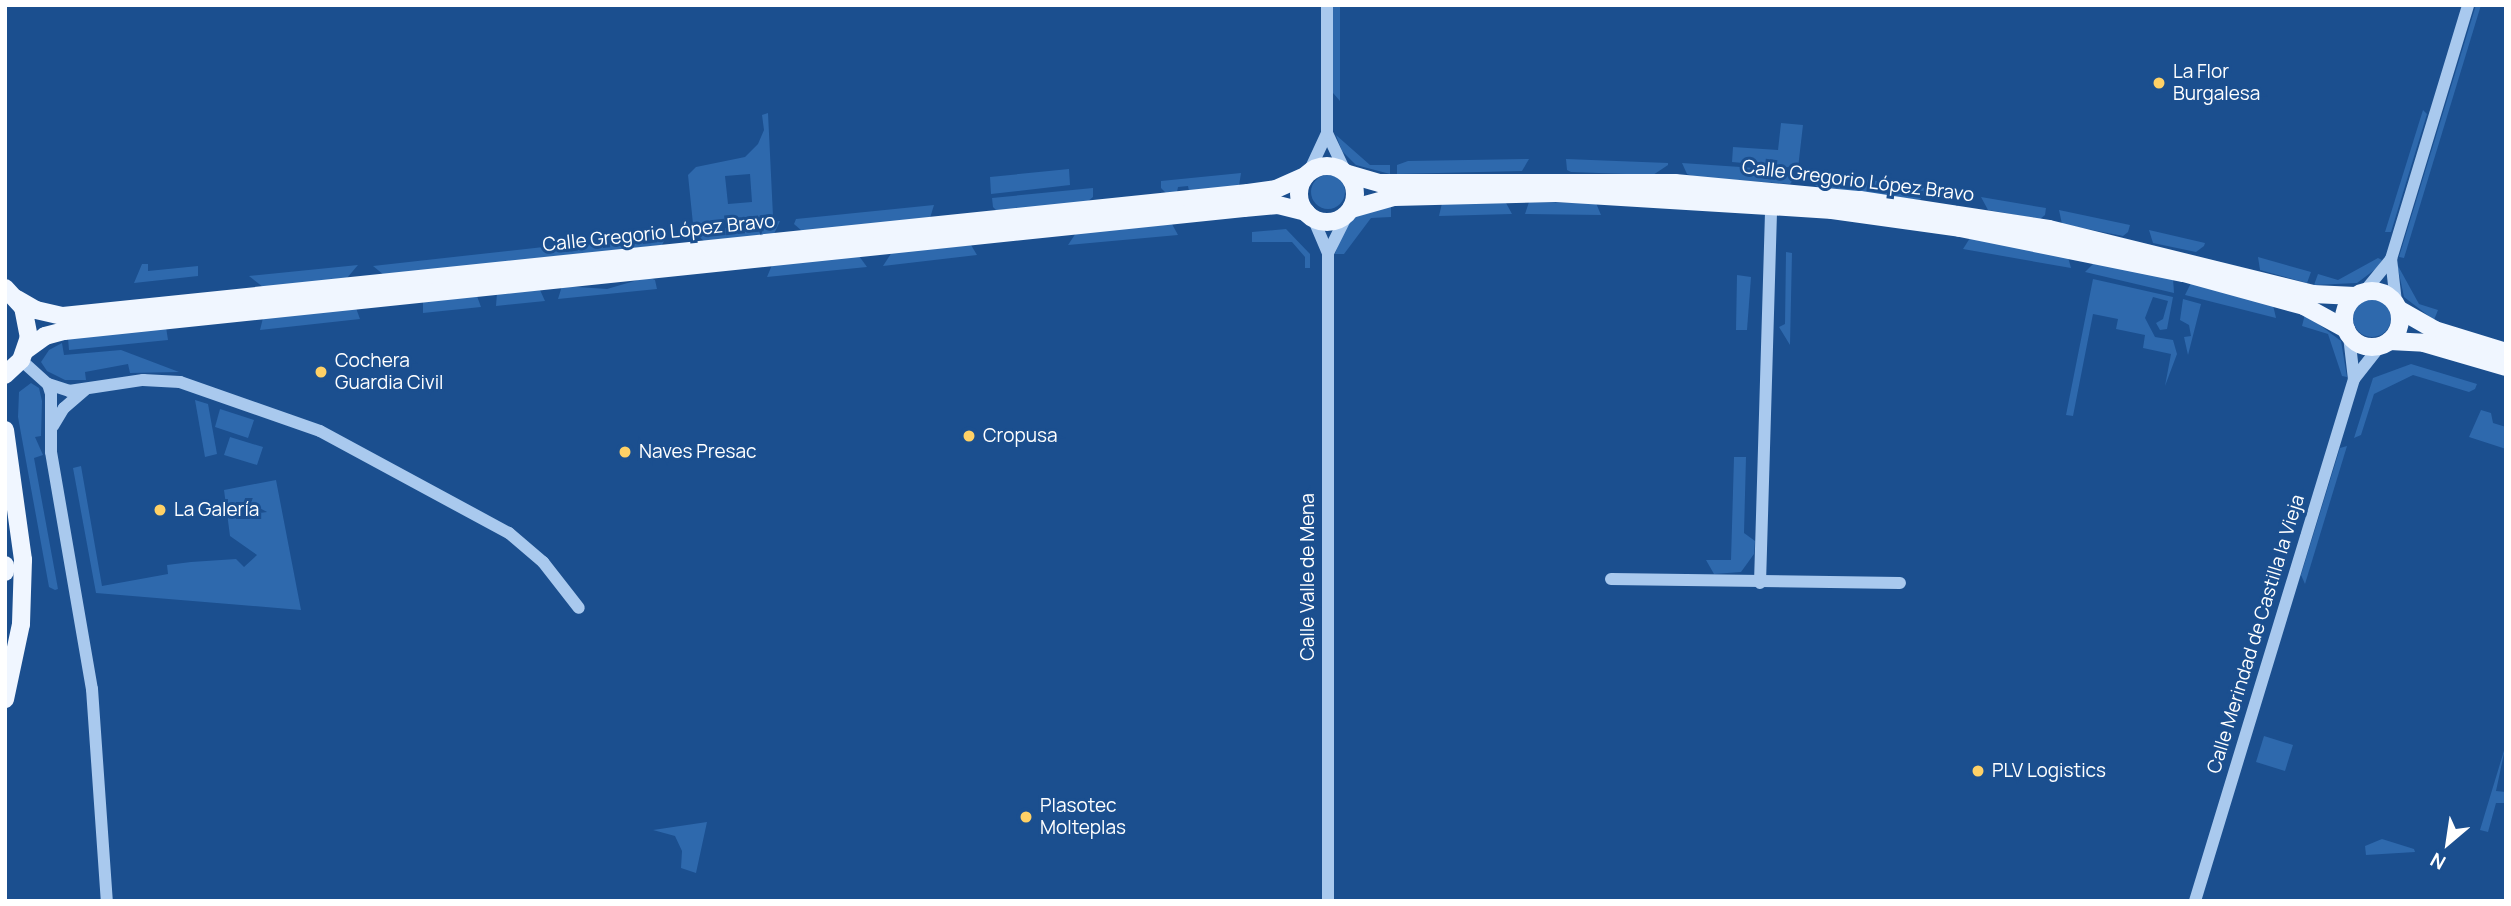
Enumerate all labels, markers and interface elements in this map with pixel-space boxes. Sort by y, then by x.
place label: La Flor Burgalesa [2173,61,2260,105]
marker: La Flor Burgalesa [2151,75,2167,91]
street label: Calle Gregorio López Bravo [1741,155,1975,207]
street label: Calle Gregorio López Bravo [542,209,776,257]
place label: Cochera Guardia Civil [335,350,443,394]
marker: Cochera Guardia Civil [313,364,329,380]
place label: Cropusa [983,425,1058,447]
marker: Cropusa [961,428,977,444]
place label: Naves Presac [639,441,757,463]
marker: Naves Presac [617,444,633,460]
street label: Calle Merindad de Castilla la Vieja [2203,492,2309,776]
street label: Calle Valle de Mena [1297,493,1319,661]
place label: La Galería [174,499,259,521]
marker: La Galería [152,502,168,518]
place label: PLV Logistics [1992,760,2106,782]
marker: PLV Logistics [1970,763,1986,779]
place label: Plasotec Molteplas [1040,795,1126,839]
north arrow [2413,808,2483,878]
marker: Plasotec Molteplas [1018,809,1034,825]
text: N [2426,847,2450,876]

